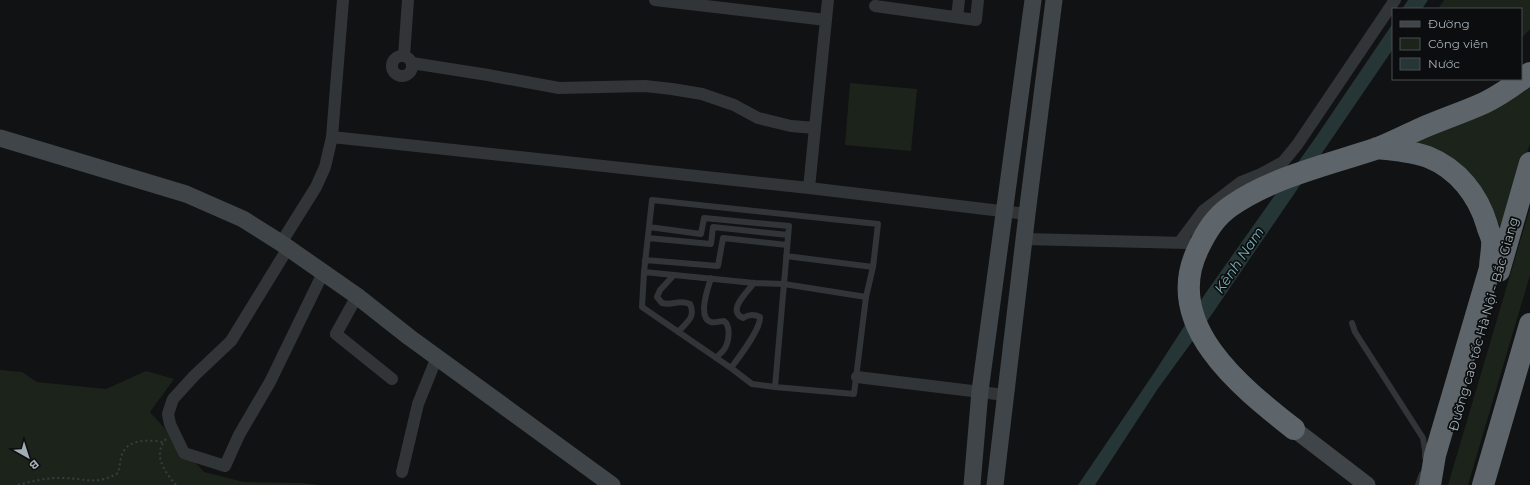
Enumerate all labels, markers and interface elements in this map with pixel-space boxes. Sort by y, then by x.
legend [1392,8,1522,80]
text: Đường [1428,16,1470,31]
text: Công viên [1428,36,1488,51]
text: Nước [1428,56,1460,71]
street label: Đường cao tốc Hà Nội - Bắc Giang [1445,215,1521,433]
water label: Kênh Nam [1210,223,1268,297]
north arrow [8,437,48,477]
text: B [27,457,42,473]

